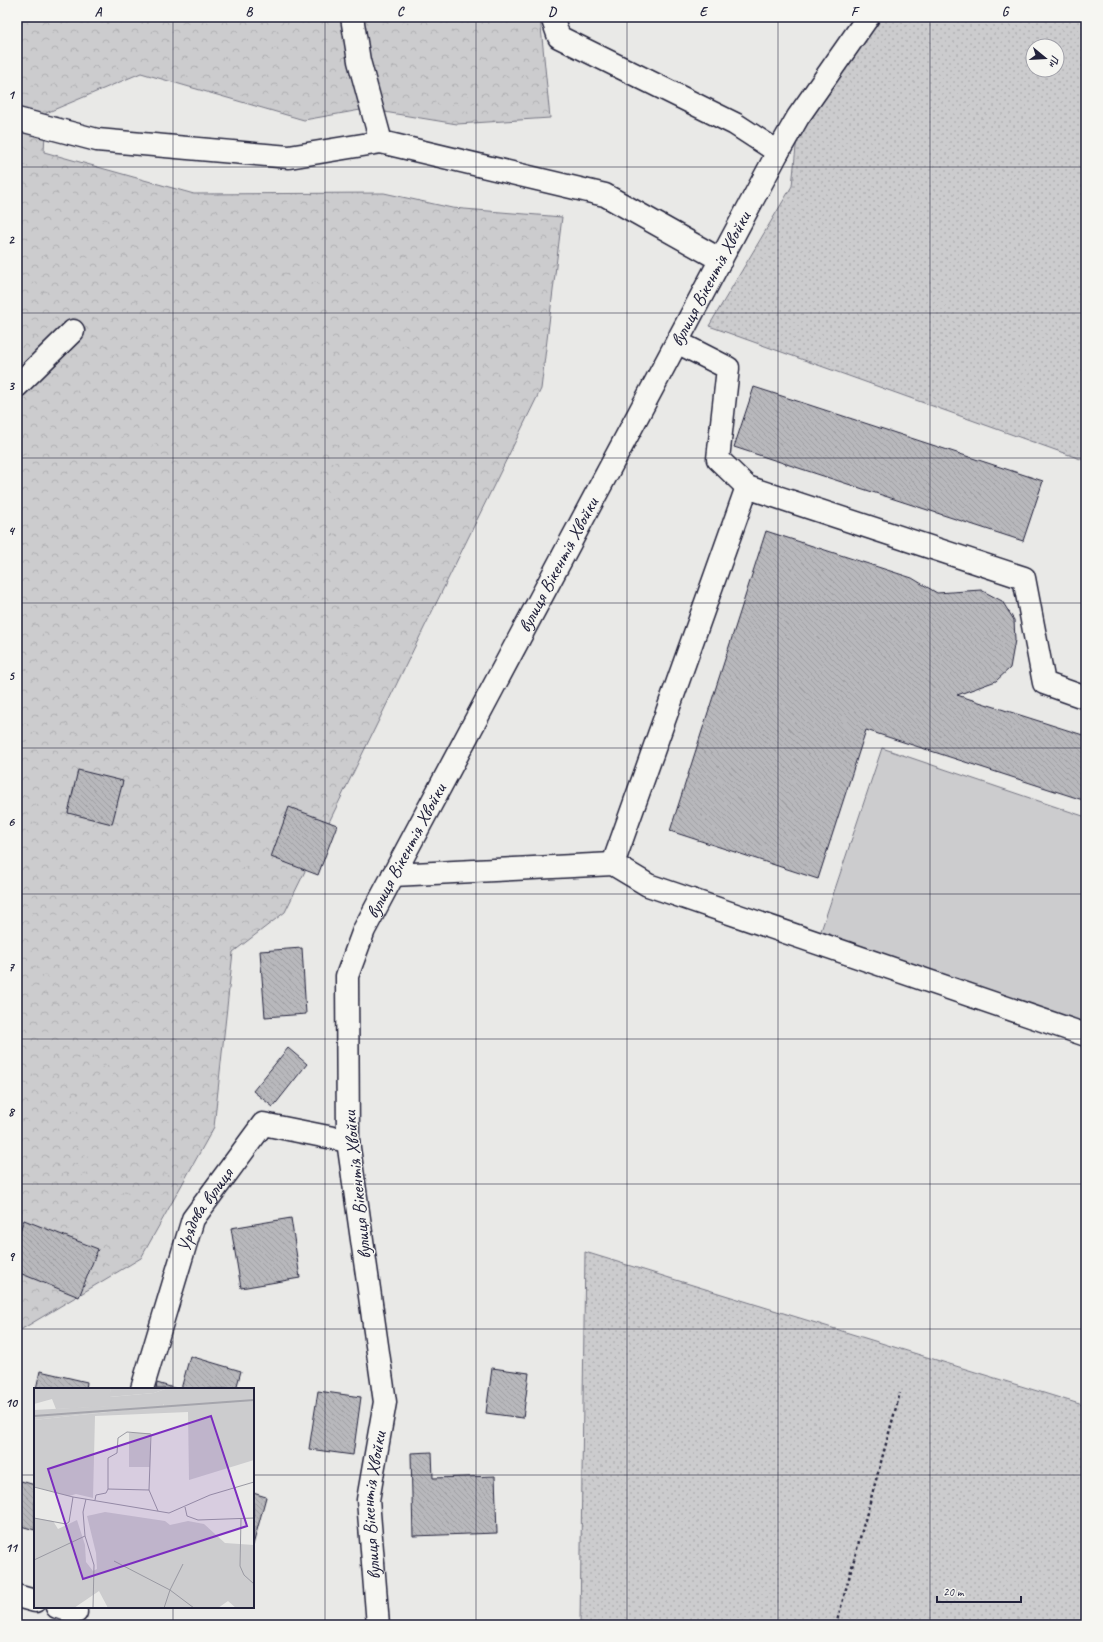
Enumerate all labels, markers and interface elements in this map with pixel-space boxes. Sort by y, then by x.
text: A [95,4,103,20]
text: B [246,4,254,20]
text: C [397,4,405,20]
text: D [548,4,557,20]
text: E [700,4,709,20]
text: F [851,4,860,20]
text: G [1002,4,1010,20]
north arrow [1025,38,1065,78]
text: Пн [1046,53,1063,70]
text: 1 [8,87,16,103]
street label: вулиця Вікентія Хвойки [665,207,757,351]
text: 2 [8,232,15,248]
text: 3 [8,378,15,394]
street label: вулиця Вікентія Хвойки [513,493,604,637]
text: 4 [8,523,16,539]
text: 5 [8,668,15,684]
street label: вулиця Вікентія Хвойки [360,779,452,923]
text: 6 [8,814,15,830]
text: 7 [8,959,15,975]
text: 8 [8,1104,16,1120]
street label: вулиця Вікентія Хвойки [337,1109,377,1260]
street label: Урядова вулиця [172,1162,240,1255]
text: 9 [8,1249,15,1265]
inset map [34,1388,254,1608]
text: 10 [5,1395,18,1411]
street label: вулиця Вікентія Хвойки [356,1429,392,1581]
text: 11 [5,1540,19,1556]
scale bar [937,1578,1021,1604]
text: 20 m [943,1584,965,1600]

